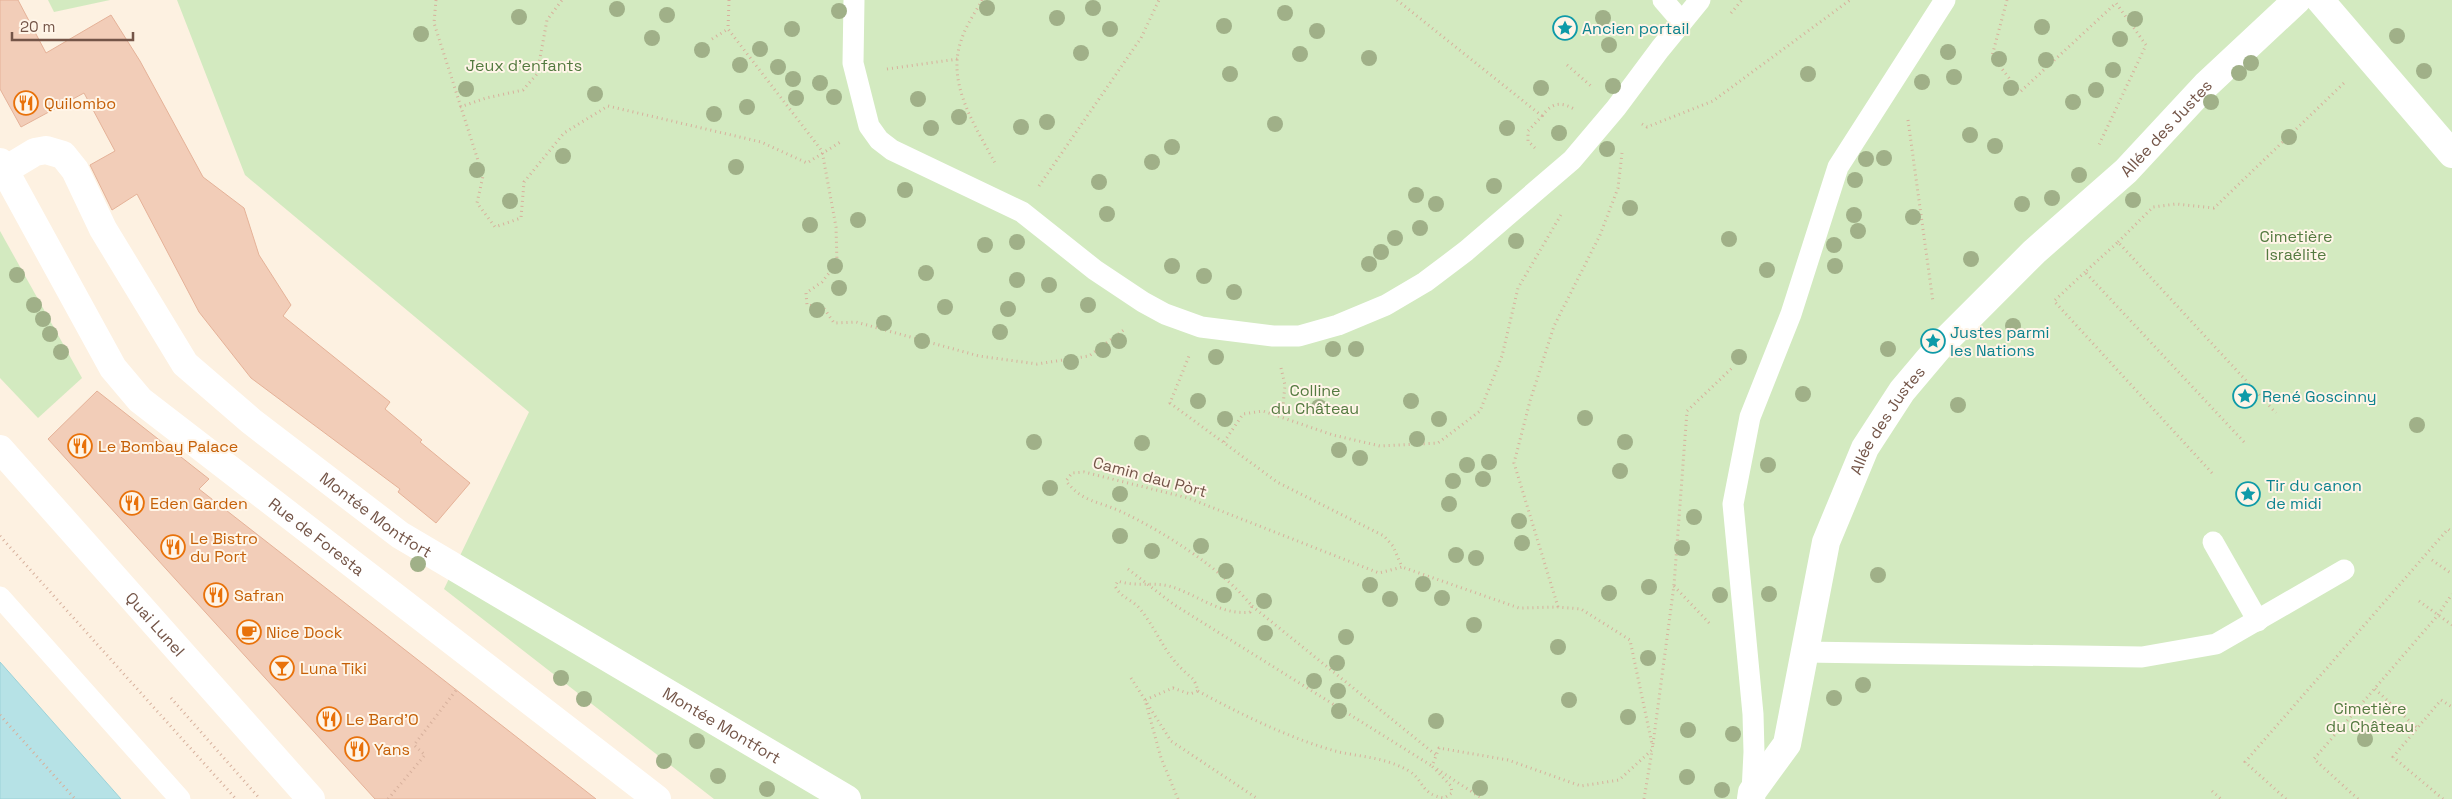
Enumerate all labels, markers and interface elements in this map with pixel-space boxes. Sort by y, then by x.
scale bar [12,10,134,42]
place icon: Ancien portail [1552,15,1578,41]
text: 20 m [20,17,55,36]
place label: Ancien portail [1582,18,1689,39]
park label: Jeux d'enfants [466,55,582,76]
street label: Allée des Justes [2116,75,2216,181]
restaurant icon: Quilombo [13,90,39,116]
place label: Quilombo [44,93,116,114]
park label: Cimetière Israélite [2259,226,2333,265]
place label: Justes parmi les Nations [1950,322,2049,361]
place icon: Justes parmi les Nations [1920,328,1946,354]
street label: Allée des Justes [1845,361,1929,478]
park label: Colline du Château [1271,380,1359,419]
place icon: René Goscinny [2232,383,2258,409]
place label: René Goscinny [2262,386,2377,407]
restaurant icon: Le Bombay Palace [67,433,93,459]
place label: Le Bombay Palace [98,436,238,457]
street label: Camin dau Pòrt [1091,452,1209,502]
street label: Montée Montfort [316,467,436,562]
place label: Tir du canon de midi [2266,475,2362,514]
place icon: Tir du canon de midi [2235,481,2261,507]
restaurant icon: Eden Garden [119,490,145,516]
place label: Eden Garden [150,493,248,514]
street label: Rue de Foresta [264,493,369,580]
place label: Le Bistro du Port [190,528,258,567]
restaurant icon: Le Bistro du Port [160,534,186,560]
restaurant icon: Safran [203,582,229,608]
place label: Safran [234,585,284,606]
street label: Quai Lunel [121,587,190,661]
cafe icon: Nice Dock [236,619,262,645]
place label: Nice Dock [266,622,343,643]
bar icon: Luna Tiki [269,655,295,681]
place label: Luna Tiki [300,658,367,679]
street label: Montée Montfort [659,682,785,768]
park label: Cimetière du Château [2326,698,2414,737]
restaurant icon: Le Bard'O [316,706,342,732]
place label: Le Bard'O [346,709,419,730]
restaurant icon: Yans [344,736,370,762]
place label: Yans [374,739,410,760]

